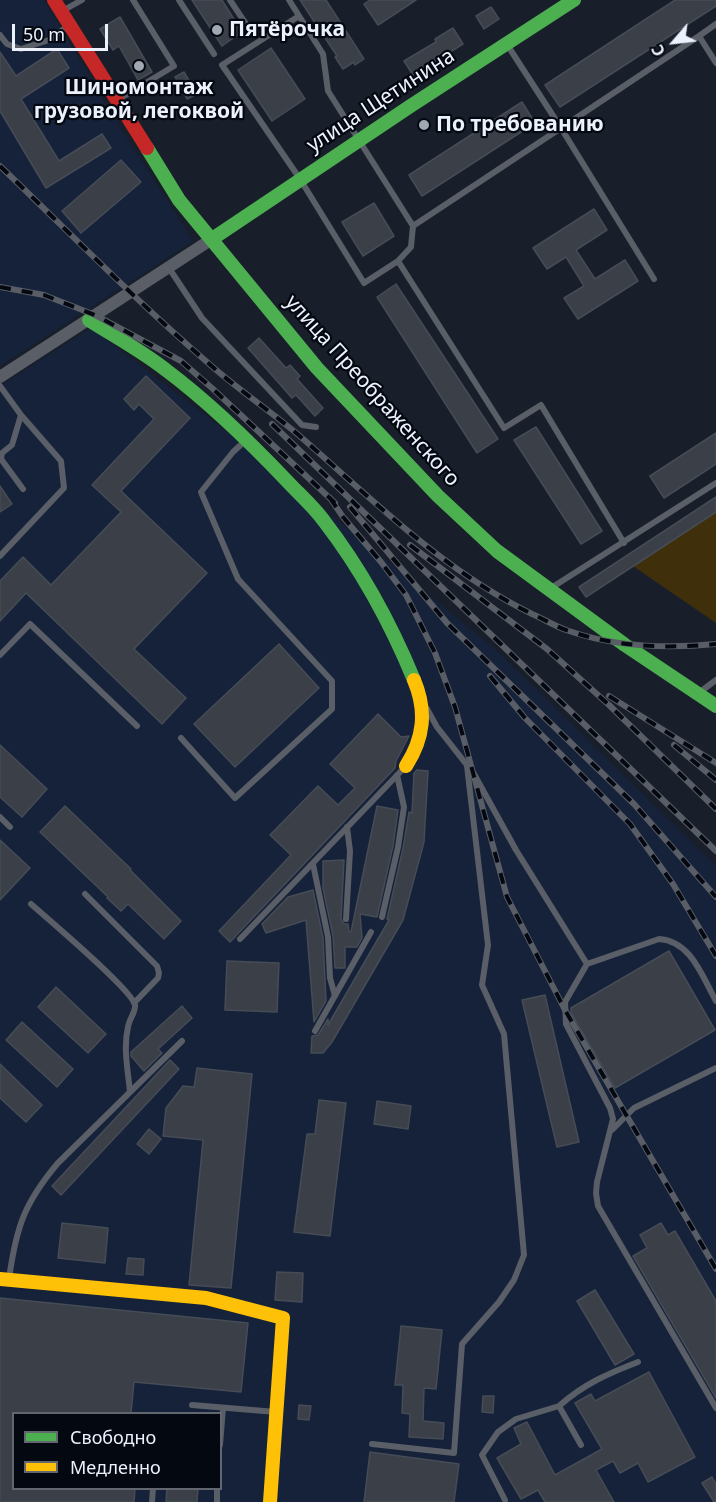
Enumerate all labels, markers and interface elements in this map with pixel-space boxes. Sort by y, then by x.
scale bar [15,12,111,50]
north arrow [644,12,704,72]
place label: Пятёрочка [229,17,345,43]
text: 50 m [23,22,65,46]
marker: Пятёрочка [210,23,224,37]
text: С [646,41,670,60]
street label: улица Щетинина [302,44,460,158]
marker: Шиномонтаж грузовой, легоквой [132,59,146,73]
place label: Шиномонтаж грузовой, легоквой [34,75,244,125]
place label: По требованию [436,112,604,138]
marker: По требованию [417,118,431,132]
street label: улица Преображенского [279,290,465,492]
legend [12,1412,222,1490]
text: Свободно [70,1425,156,1449]
text: Медленно [70,1455,161,1479]

